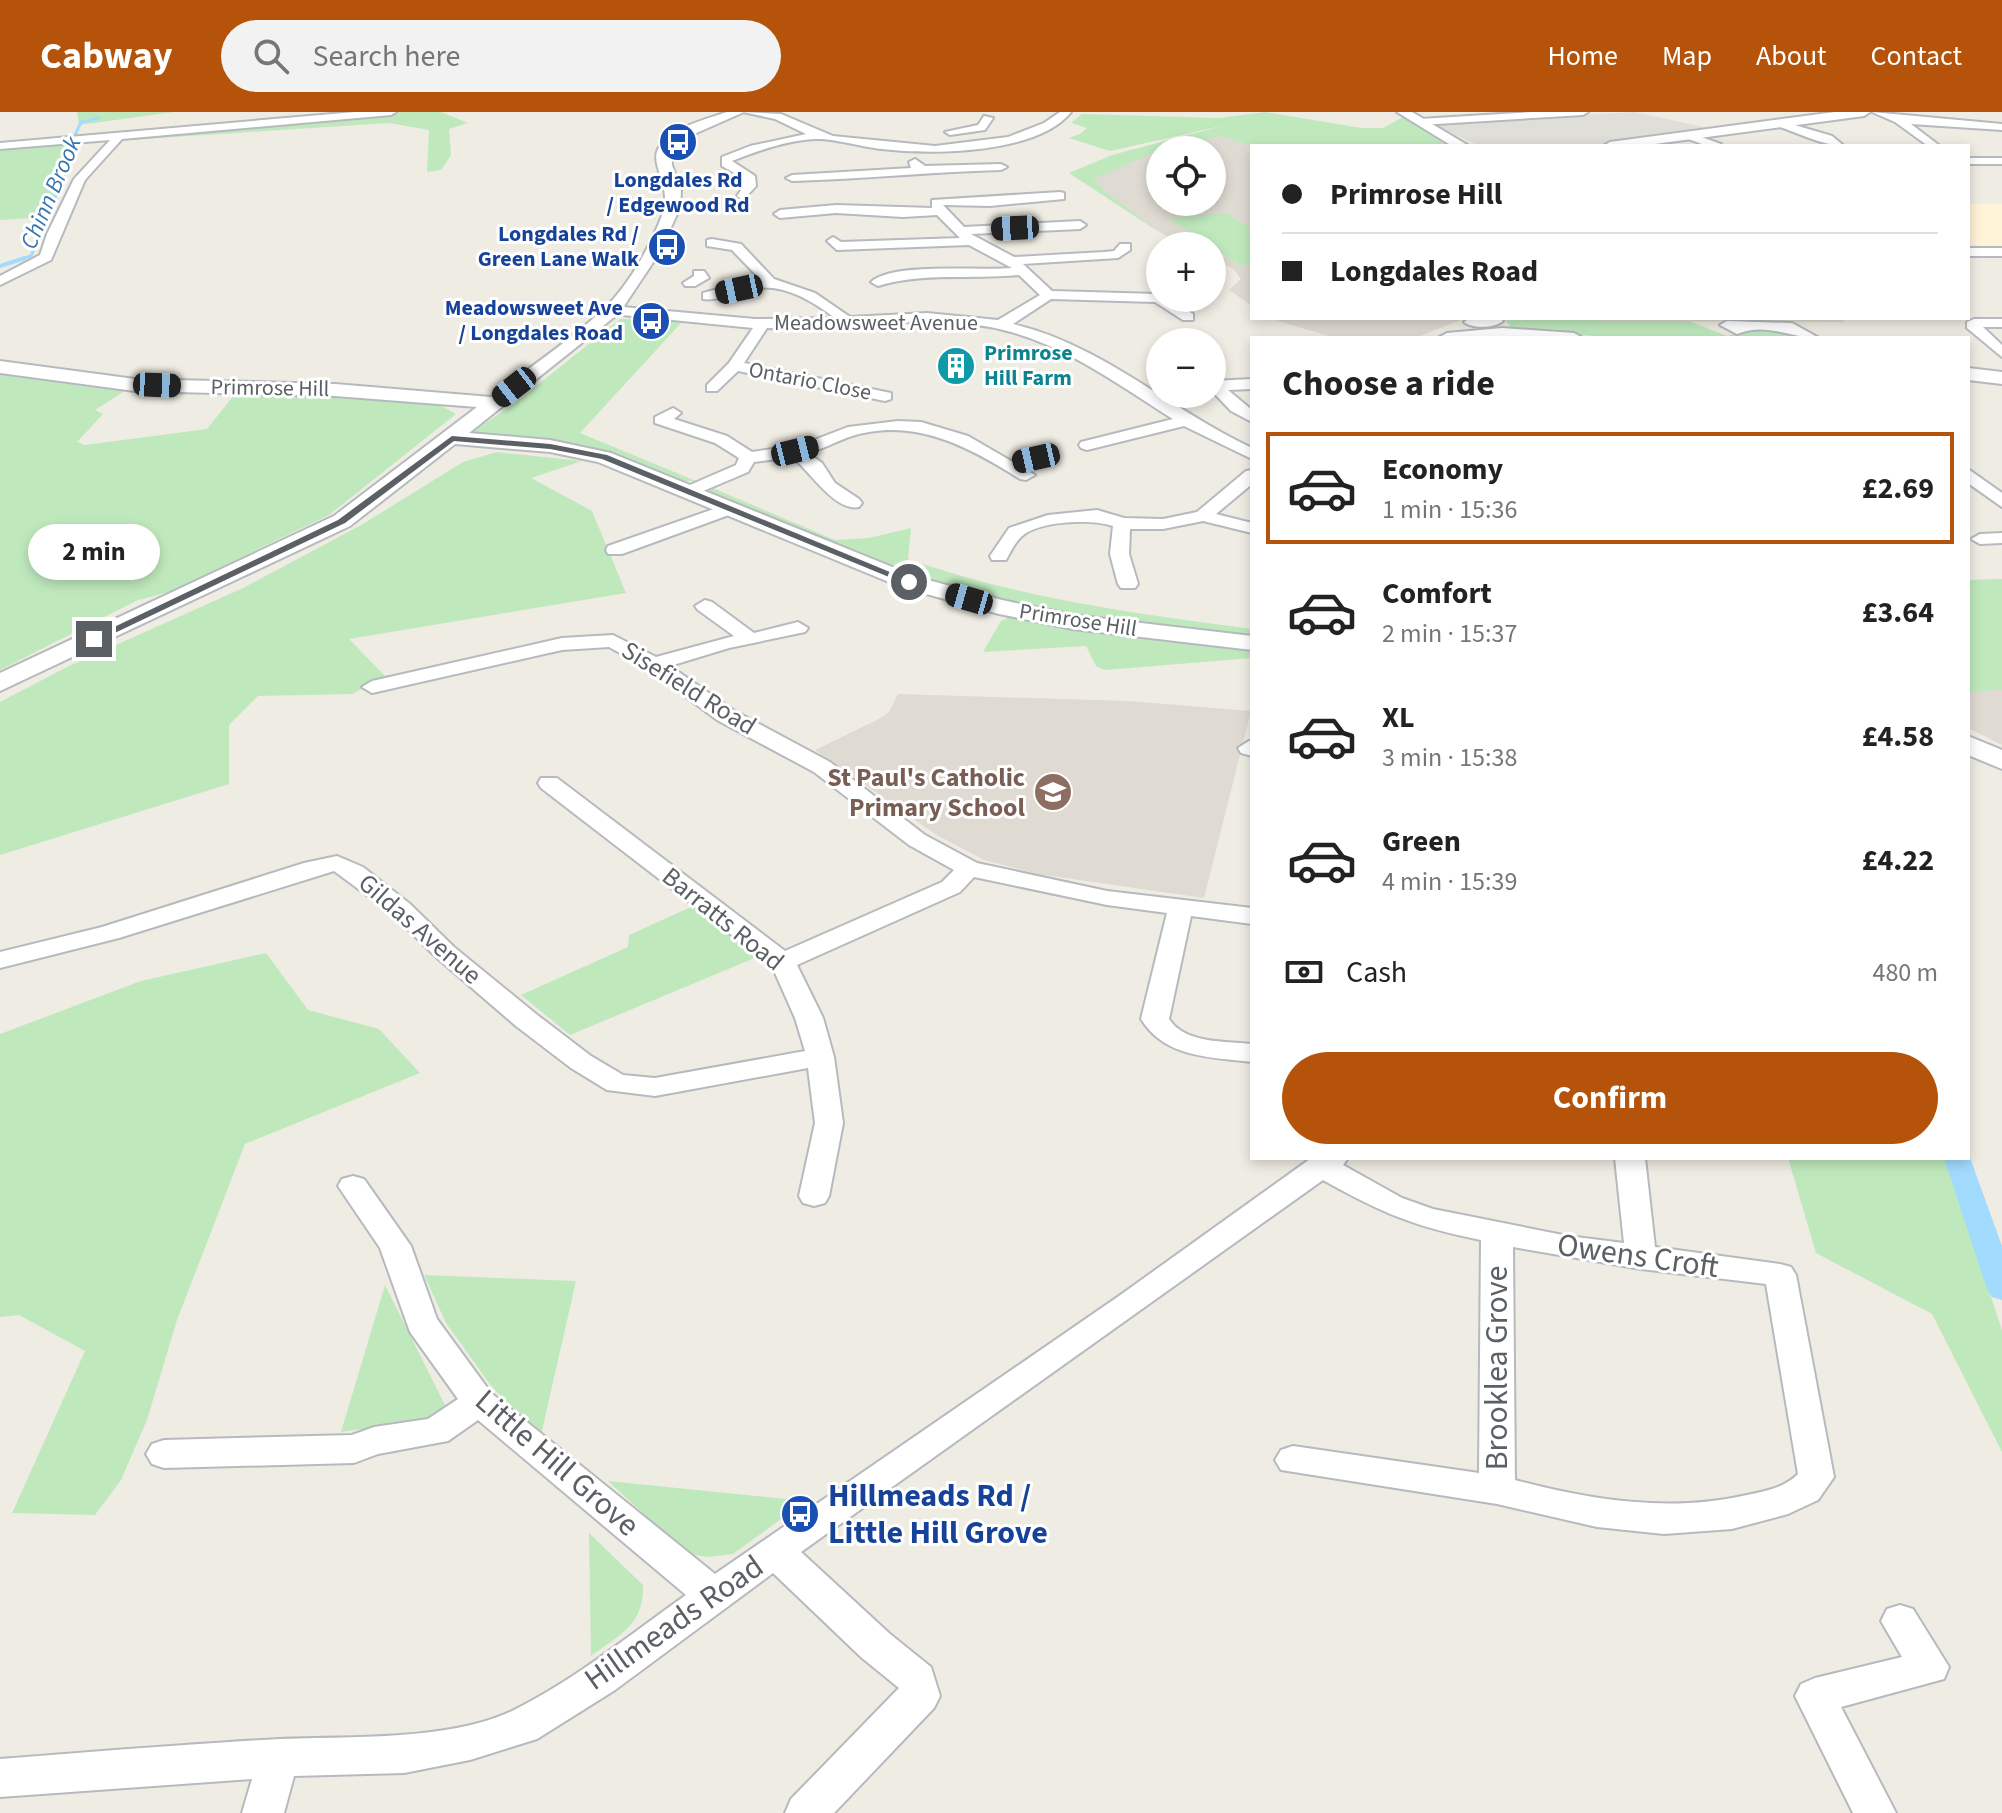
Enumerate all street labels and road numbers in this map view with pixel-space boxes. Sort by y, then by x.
street label: Meadowsweet Avenue [774,307,978,339]
street label: Ontario Close [746,353,874,409]
street label: Primrose Hill [210,371,330,405]
street label: Primrose Hill [1017,595,1139,645]
street label: Sisefield Road [614,632,764,744]
street label: Barratts Road [654,858,792,980]
street label: Gildas Avenue [350,865,490,993]
street label: Owens Croft [1554,1222,1722,1290]
street label: Brooklea Grove [1474,1266,1520,1470]
street label: Little Hill Grove [465,1378,649,1548]
street label: Hillmeads Road [575,1544,773,1702]

